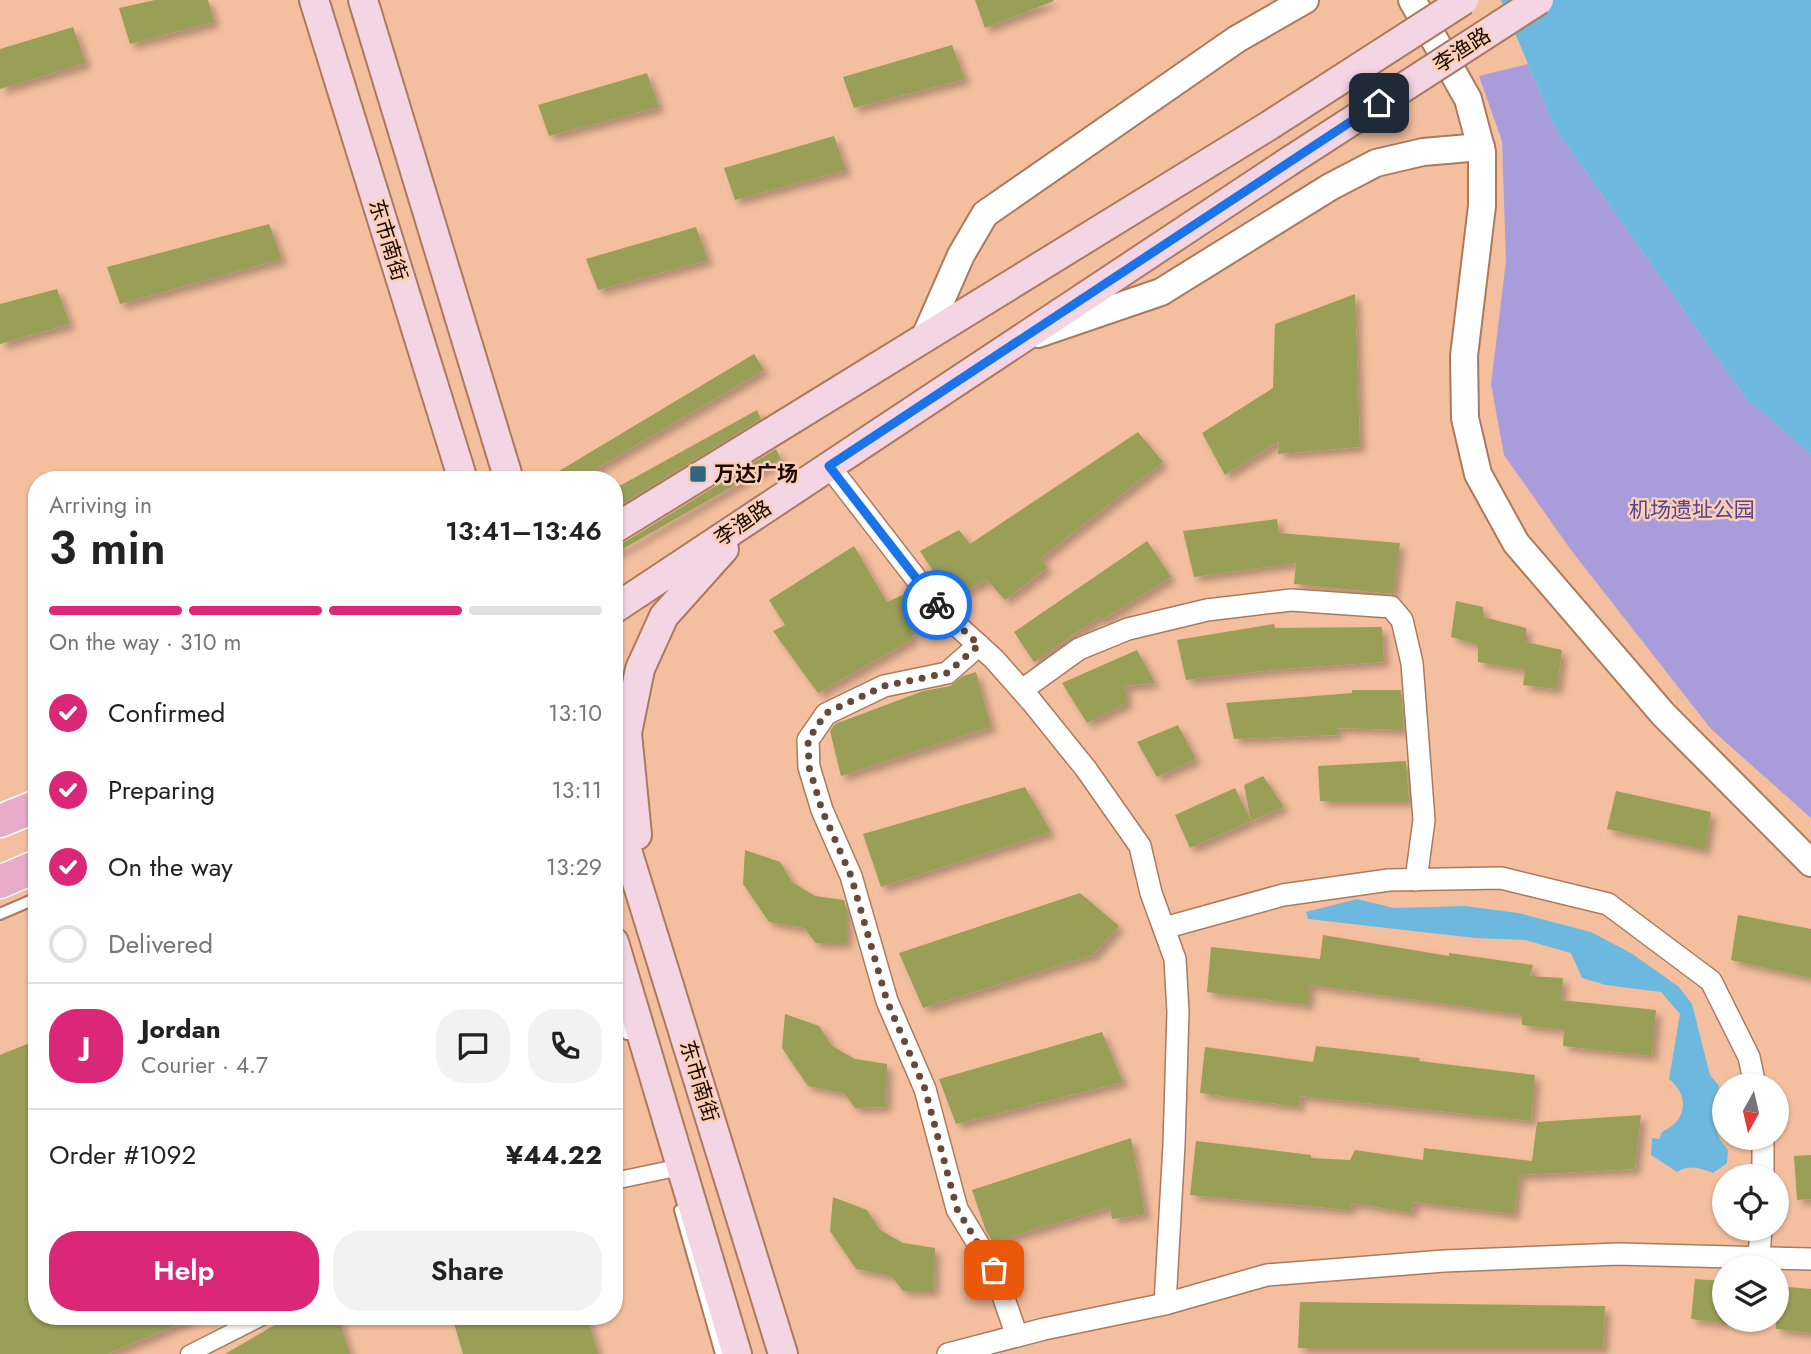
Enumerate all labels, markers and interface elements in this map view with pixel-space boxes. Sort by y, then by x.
street label: 李渔路 [1427,20,1497,80]
pin [1349,73,1409,133]
icon: home [1360,84,1398,122]
street label: 东市南街 [361,195,415,285]
place label: 万达广场 [714,459,798,489]
marker: 万达广场 [688,464,708,484]
text: Arriving in [49,488,152,522]
street label: 李渔路 [708,493,778,553]
park label: 机场遗址公园 [1629,495,1755,525]
text: 13:41–13:46 [445,512,602,550]
text: 3 min [49,515,166,581]
courier [902,570,972,640]
icon: bike [918,586,956,624]
text: On the way · 310 m [49,625,241,659]
icon: check [49,694,87,732]
text: Confirmed [108,694,225,732]
text: 13:10 [548,696,602,730]
icon: check [49,771,87,809]
text: Preparing [108,771,215,809]
text: 13:11 [551,773,602,807]
icon: check [49,848,87,886]
text: On the way [108,848,233,886]
text: 13:29 [546,850,602,884]
text: Delivered [108,925,213,963]
button: chat [436,1009,510,1083]
button: phone [528,1009,602,1083]
text: Jordan [141,1010,221,1048]
text: J [82,1027,90,1065]
street label: 东市南街 [672,1036,726,1126]
text: Courier · 4.7 [141,1048,268,1082]
north arrow [1712,1073,1788,1150]
map controls [1712,1073,1789,1332]
text: Order #1092 [49,1136,196,1174]
text: ¥44.22 [506,1136,602,1174]
button: locate [1712,1164,1789,1241]
button: Help [49,1231,319,1311]
button: Share [333,1231,602,1311]
pin [964,1240,1024,1300]
icon: bag [975,1251,1013,1289]
button: layers [1712,1255,1789,1332]

